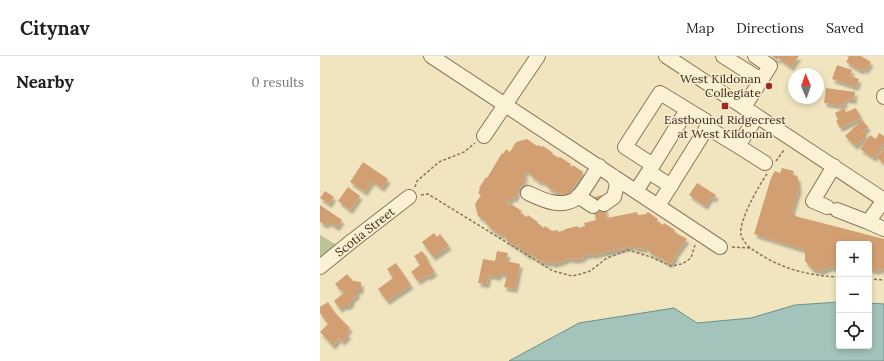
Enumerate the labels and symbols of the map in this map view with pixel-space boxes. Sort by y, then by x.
north arrow [788,68,824,104]
place label: West Kildonan Collegiate [680,71,761,100]
marker: West Kildonan Collegiate [764,81,774,91]
marker: Eastbound Ridgecrest at West Kildonan [720,101,730,111]
place label: Eastbound Ridgecrest at West Kildonan [664,112,786,141]
street label: Scotia Street [332,203,398,260]

